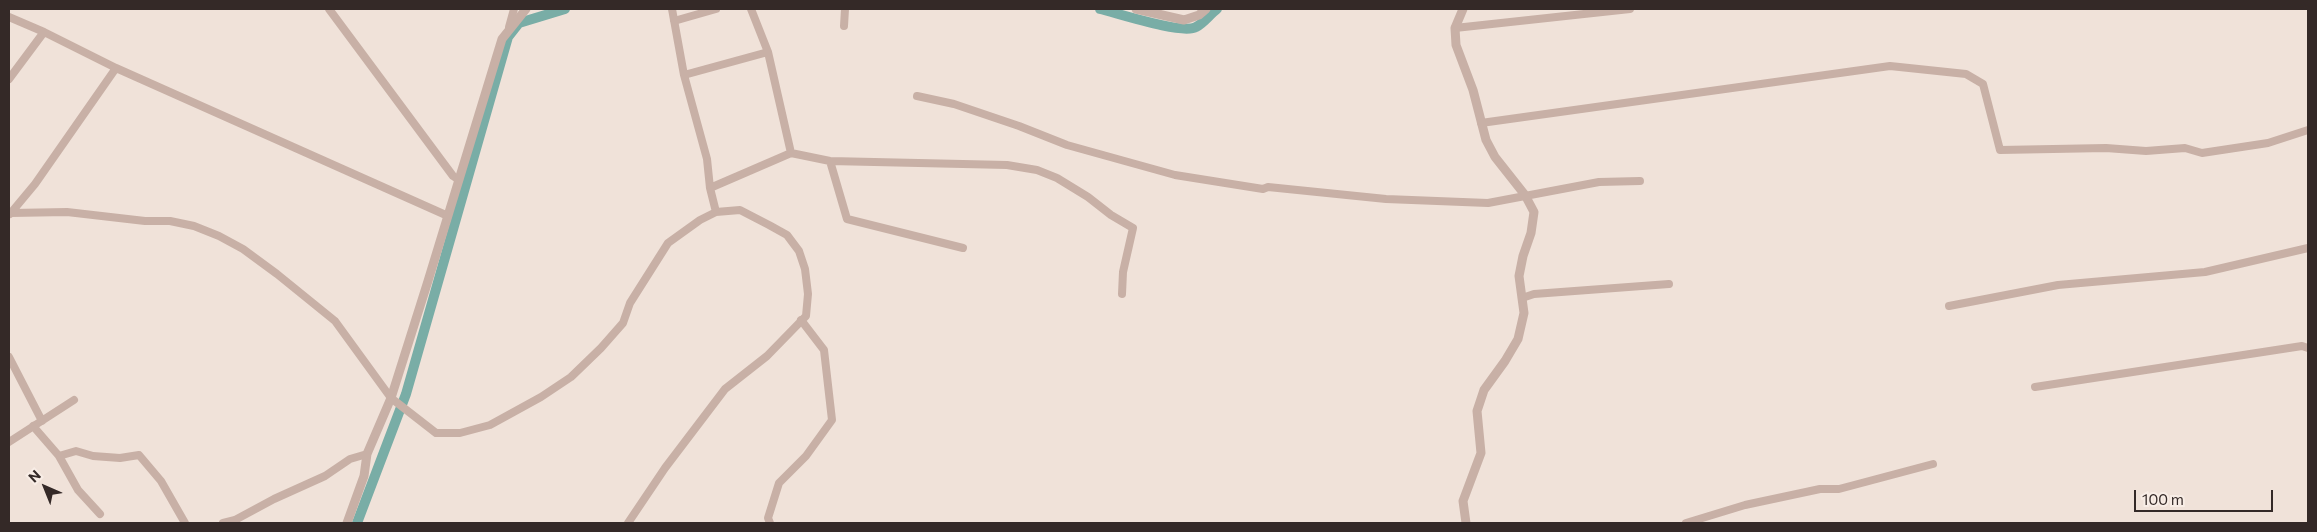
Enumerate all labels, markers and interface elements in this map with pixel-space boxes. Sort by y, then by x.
north arrow [20,462,70,512]
text: N [25,466,44,486]
scale bar [2137,480,2276,512]
text: 100 m [2142,490,2184,508]

